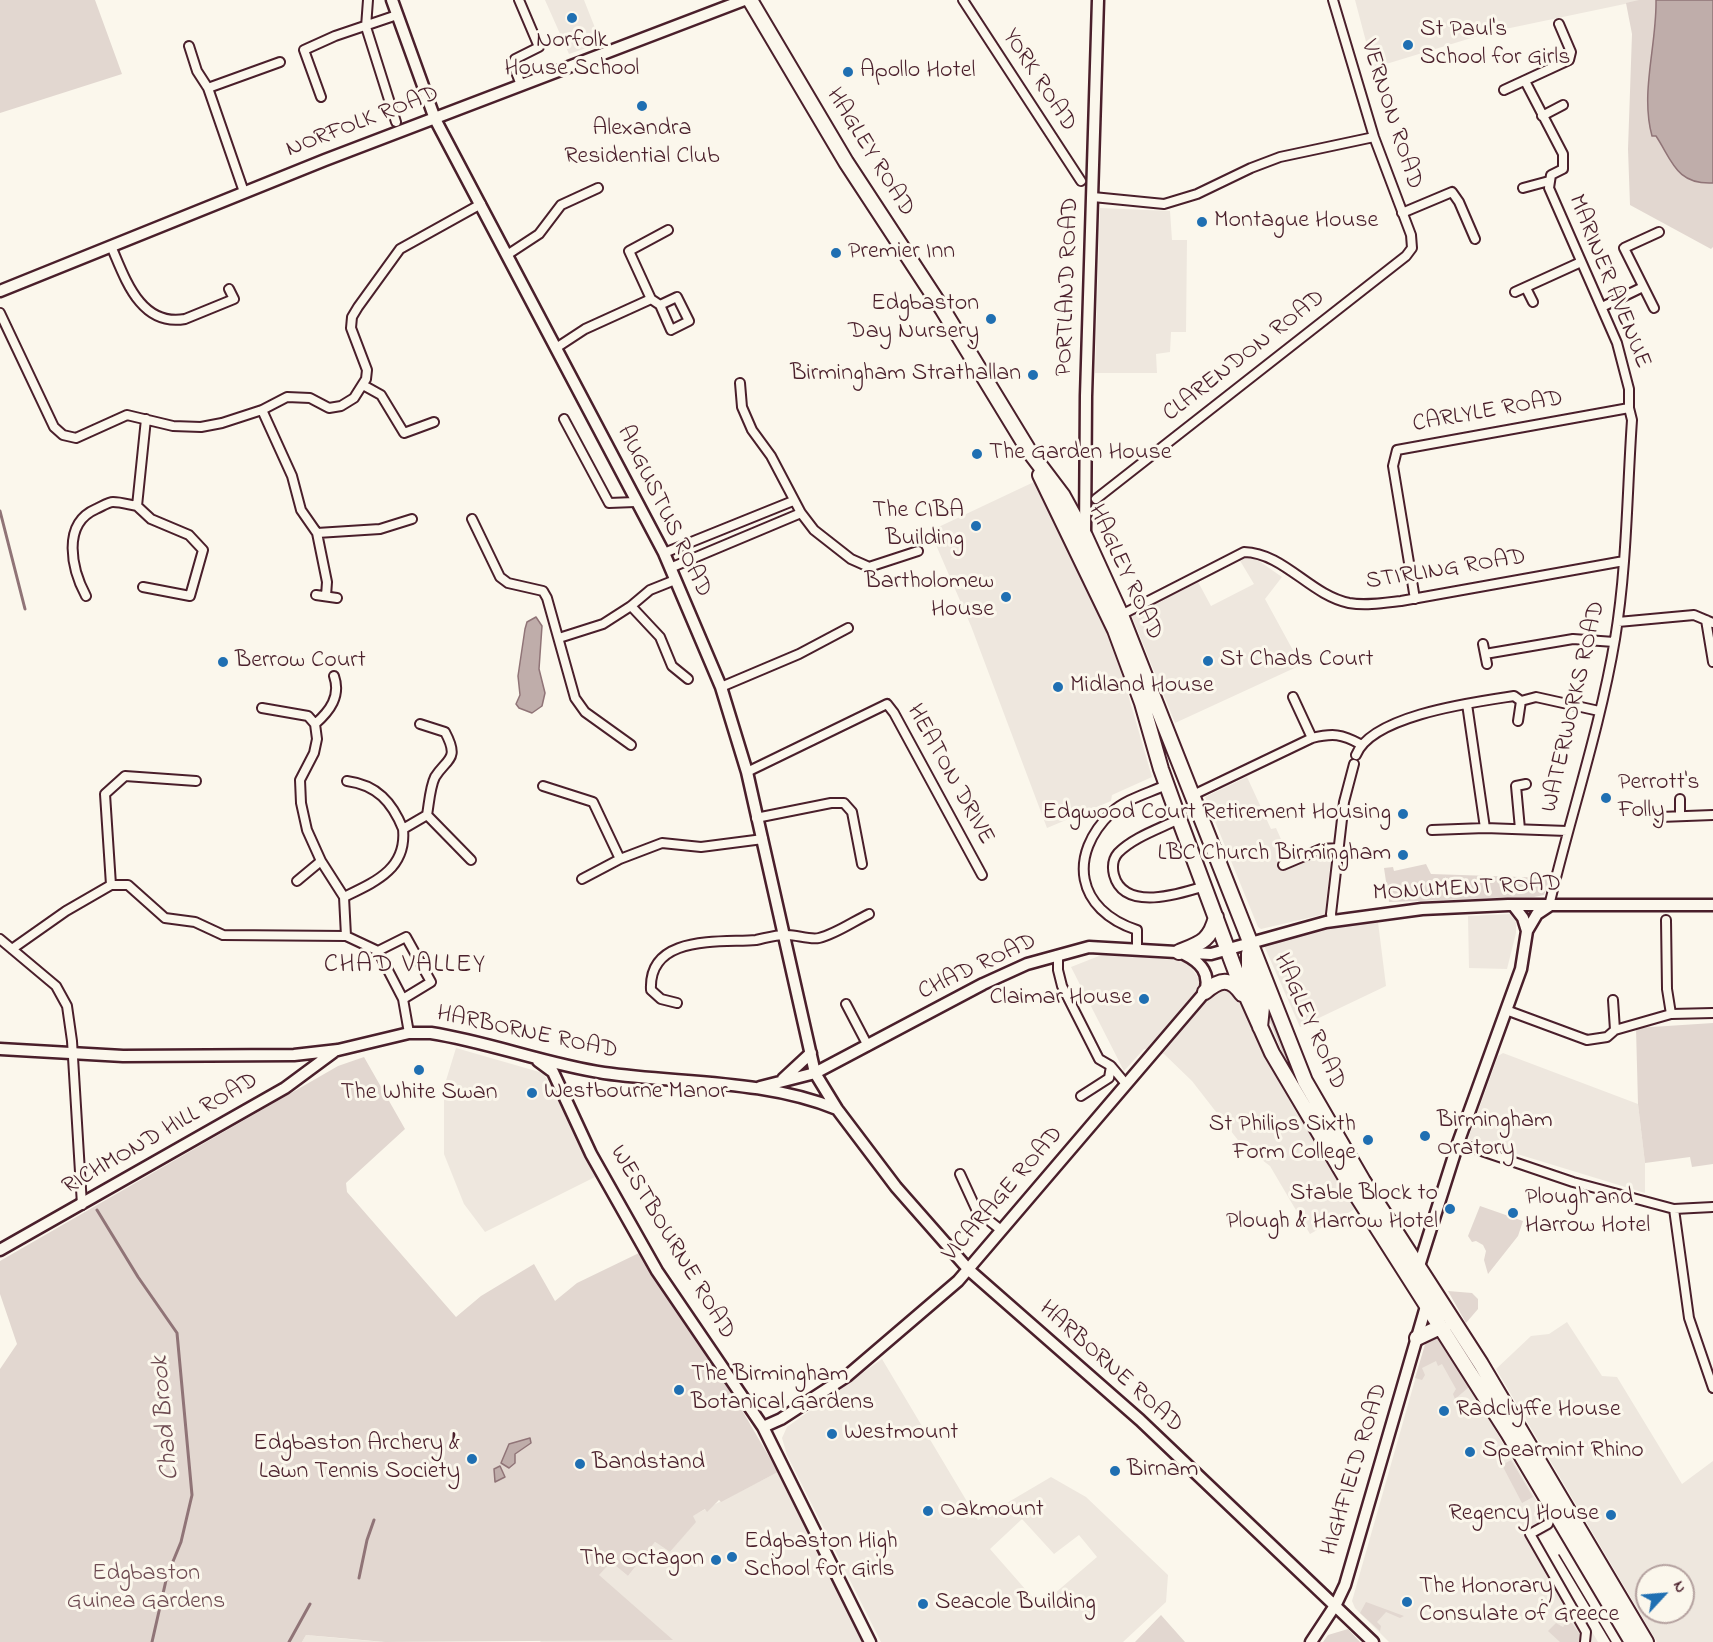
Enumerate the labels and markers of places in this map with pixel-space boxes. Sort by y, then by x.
marker: Norfolk House School [565,11,579,25]
place label: St Paul's School for Girls [1420,17,1570,73]
place label: Norfolk House School [505,28,639,84]
marker: St Paul's School for Girls [1401,38,1415,52]
place label: Apollo Hotel [860,58,975,86]
marker: Apollo Hotel [841,65,855,79]
marker: Alexandra Residential Club [635,99,649,113]
place label: Alexandra Residential Club [564,116,720,172]
place label: Montague House [1214,208,1378,236]
marker: Montague House [1195,215,1209,229]
place label: Premier Inn [848,239,955,267]
marker: Premier Inn [829,246,843,260]
place label: Edgbaston Day Nursery [848,291,979,347]
marker: Edgbaston Day Nursery [984,312,998,326]
place label: Birmingham Strathallan [790,361,1021,389]
marker: Birmingham Strathallan [1026,368,1040,382]
place label: The Garden House [989,440,1171,468]
marker: The Garden House [970,447,984,461]
place label: The CIBA Building [872,498,964,554]
marker: The CIBA Building [969,519,983,533]
place label: Bartholomew House [865,569,994,625]
marker: Bartholomew House [999,590,1013,604]
place label: St Chads Court [1220,647,1374,675]
place label: Berrow Court [235,648,366,676]
marker: St Chads Court [1201,654,1215,668]
marker: Berrow Court [216,655,230,669]
place label: Midland House [1070,673,1214,701]
marker: Midland House [1051,680,1065,694]
place label: Perrott's Folly [1618,770,1699,826]
marker: Perrott's Folly [1599,791,1613,805]
place label: Edgwood Court Retirement Housing [1042,800,1391,828]
marker: Edgwood Court Retirement Housing [1396,807,1410,821]
place label: LBC Church Birmingham [1158,841,1391,869]
marker: LBC Church Birmingham [1396,848,1410,862]
place label: Claimar House [989,985,1132,1013]
marker: Claimar House [1137,992,1151,1006]
marker: The White Swan [412,1063,426,1077]
place label: Westbourne Manor [544,1079,728,1107]
place label: The White Swan [341,1080,497,1108]
marker: Westbourne Manor [525,1086,539,1100]
place label: Birmingham Oratory [1437,1108,1553,1164]
place label: St Philips Sixth Form College [1209,1112,1356,1168]
marker: Birmingham Oratory [1418,1129,1432,1143]
marker: St Philips Sixth Form College [1361,1133,1375,1147]
place label: Stable Block to Plough & Harrow Hotel [1226,1181,1438,1237]
place label: Plough and Harrow Hotel [1525,1185,1650,1241]
marker: Stable Block to Plough & Harrow Hotel [1443,1202,1457,1216]
marker: Plough and Harrow Hotel [1506,1206,1520,1220]
place label: The Birmingham Botanical Gardens [691,1362,874,1418]
marker: The Birmingham Botanical Gardens [672,1383,686,1397]
place label: Radclyffe House [1456,1397,1621,1425]
marker: Radclyffe House [1437,1404,1451,1418]
place label: Westmount [844,1420,958,1448]
marker: Westmount [825,1427,839,1441]
place label: Edgbaston Archery & Lawn Tennis Society [253,1431,460,1487]
place label: Spearmint Rhino [1482,1438,1644,1466]
marker: Spearmint Rhino [1463,1445,1477,1459]
place label: Bandstand [592,1450,705,1478]
marker: Edgbaston Archery & Lawn Tennis Society [465,1452,479,1466]
marker: Bandstand [573,1457,587,1471]
place label: Birnam [1127,1457,1198,1485]
marker: Birnam [1108,1464,1122,1478]
place label: Oakmount [940,1497,1044,1525]
place label: Regency House [1449,1501,1599,1529]
marker: Oakmount [921,1504,935,1518]
marker: Regency House [1604,1508,1618,1522]
place label: Edgbaston High School for Girls [744,1529,898,1585]
place label: The Octagon [580,1546,704,1574]
marker: Edgbaston High School for Girls [725,1550,739,1564]
marker: The Octagon [709,1553,723,1567]
place label: The Honorary Consulate of Greece [1419,1574,1619,1630]
place label: Seacole Building [935,1590,1096,1618]
marker: The Honorary Consulate of Greece [1400,1595,1414,1609]
marker: Seacole Building [916,1597,930,1611]

